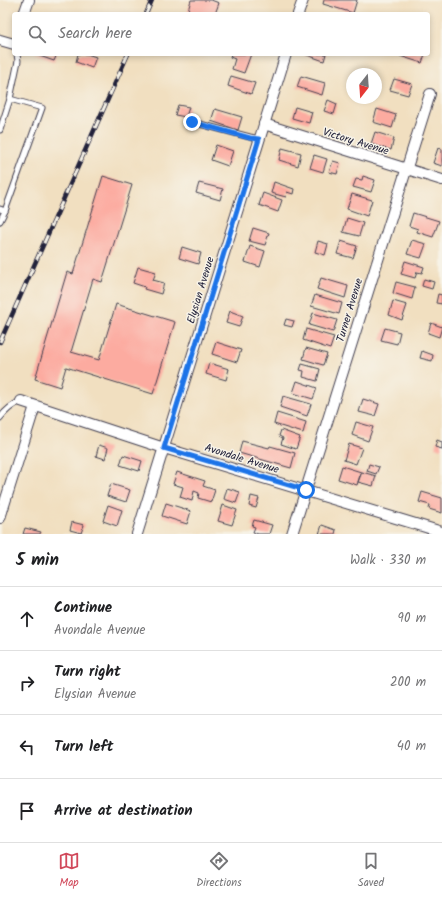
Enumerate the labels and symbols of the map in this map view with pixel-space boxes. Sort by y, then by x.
north arrow [346,68,382,104]
route end [183,113,201,131]
street label: Victory Avenue [320,123,391,161]
street label: Elysian Avenue [182,254,220,326]
street label: Turner Avenue [332,276,368,345]
street label: Avondale Avenue [202,439,281,479]
route start [297,481,315,499]

